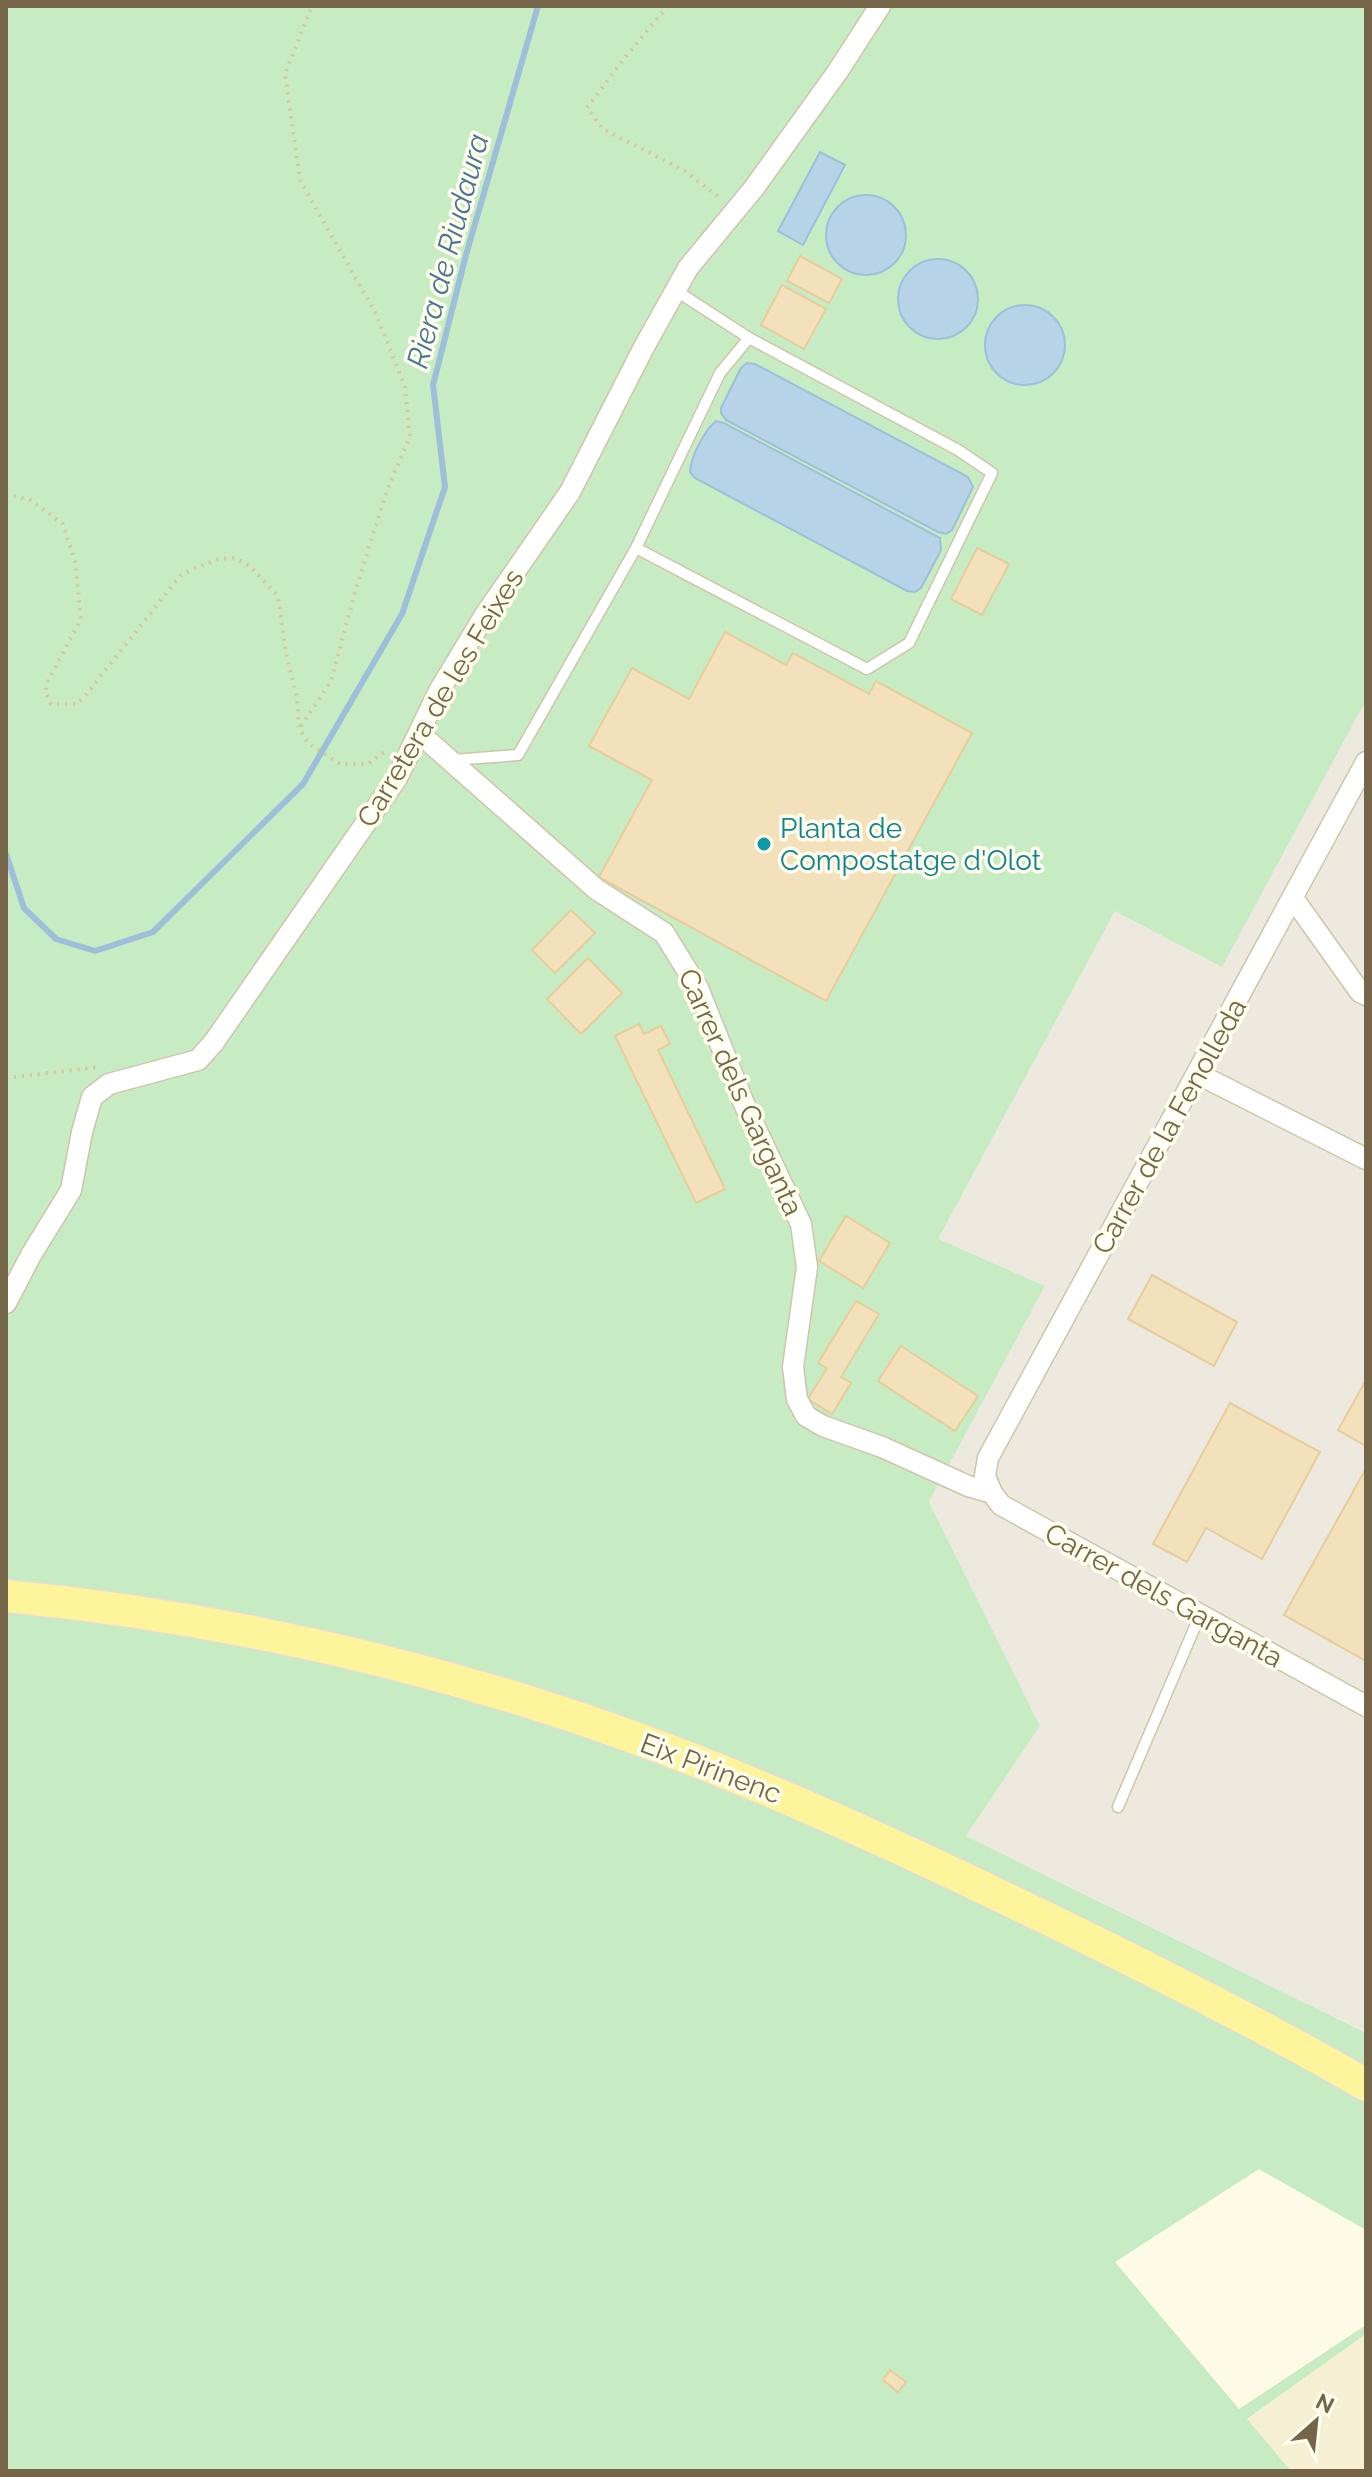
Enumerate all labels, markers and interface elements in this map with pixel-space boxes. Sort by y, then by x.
water label: Riera de Riudaura [399,130,496,372]
street label: Carretera de les Feixes [350,563,531,833]
place label: Planta de Compostatge d'Olot [780,812,1042,877]
marker: Planta de Compostatge d'Olot [755,835,773,853]
street label: Carrer dels Garganta [671,964,810,1221]
street label: Carrer de la Fenolleda [1085,993,1253,1260]
street label: Carrer dels Garganta [1039,1516,1288,1675]
street label: Eix Pirinenc [636,1726,786,1810]
north arrow [1276,2381,1356,2461]
text: N [1312,2388,1338,2419]

